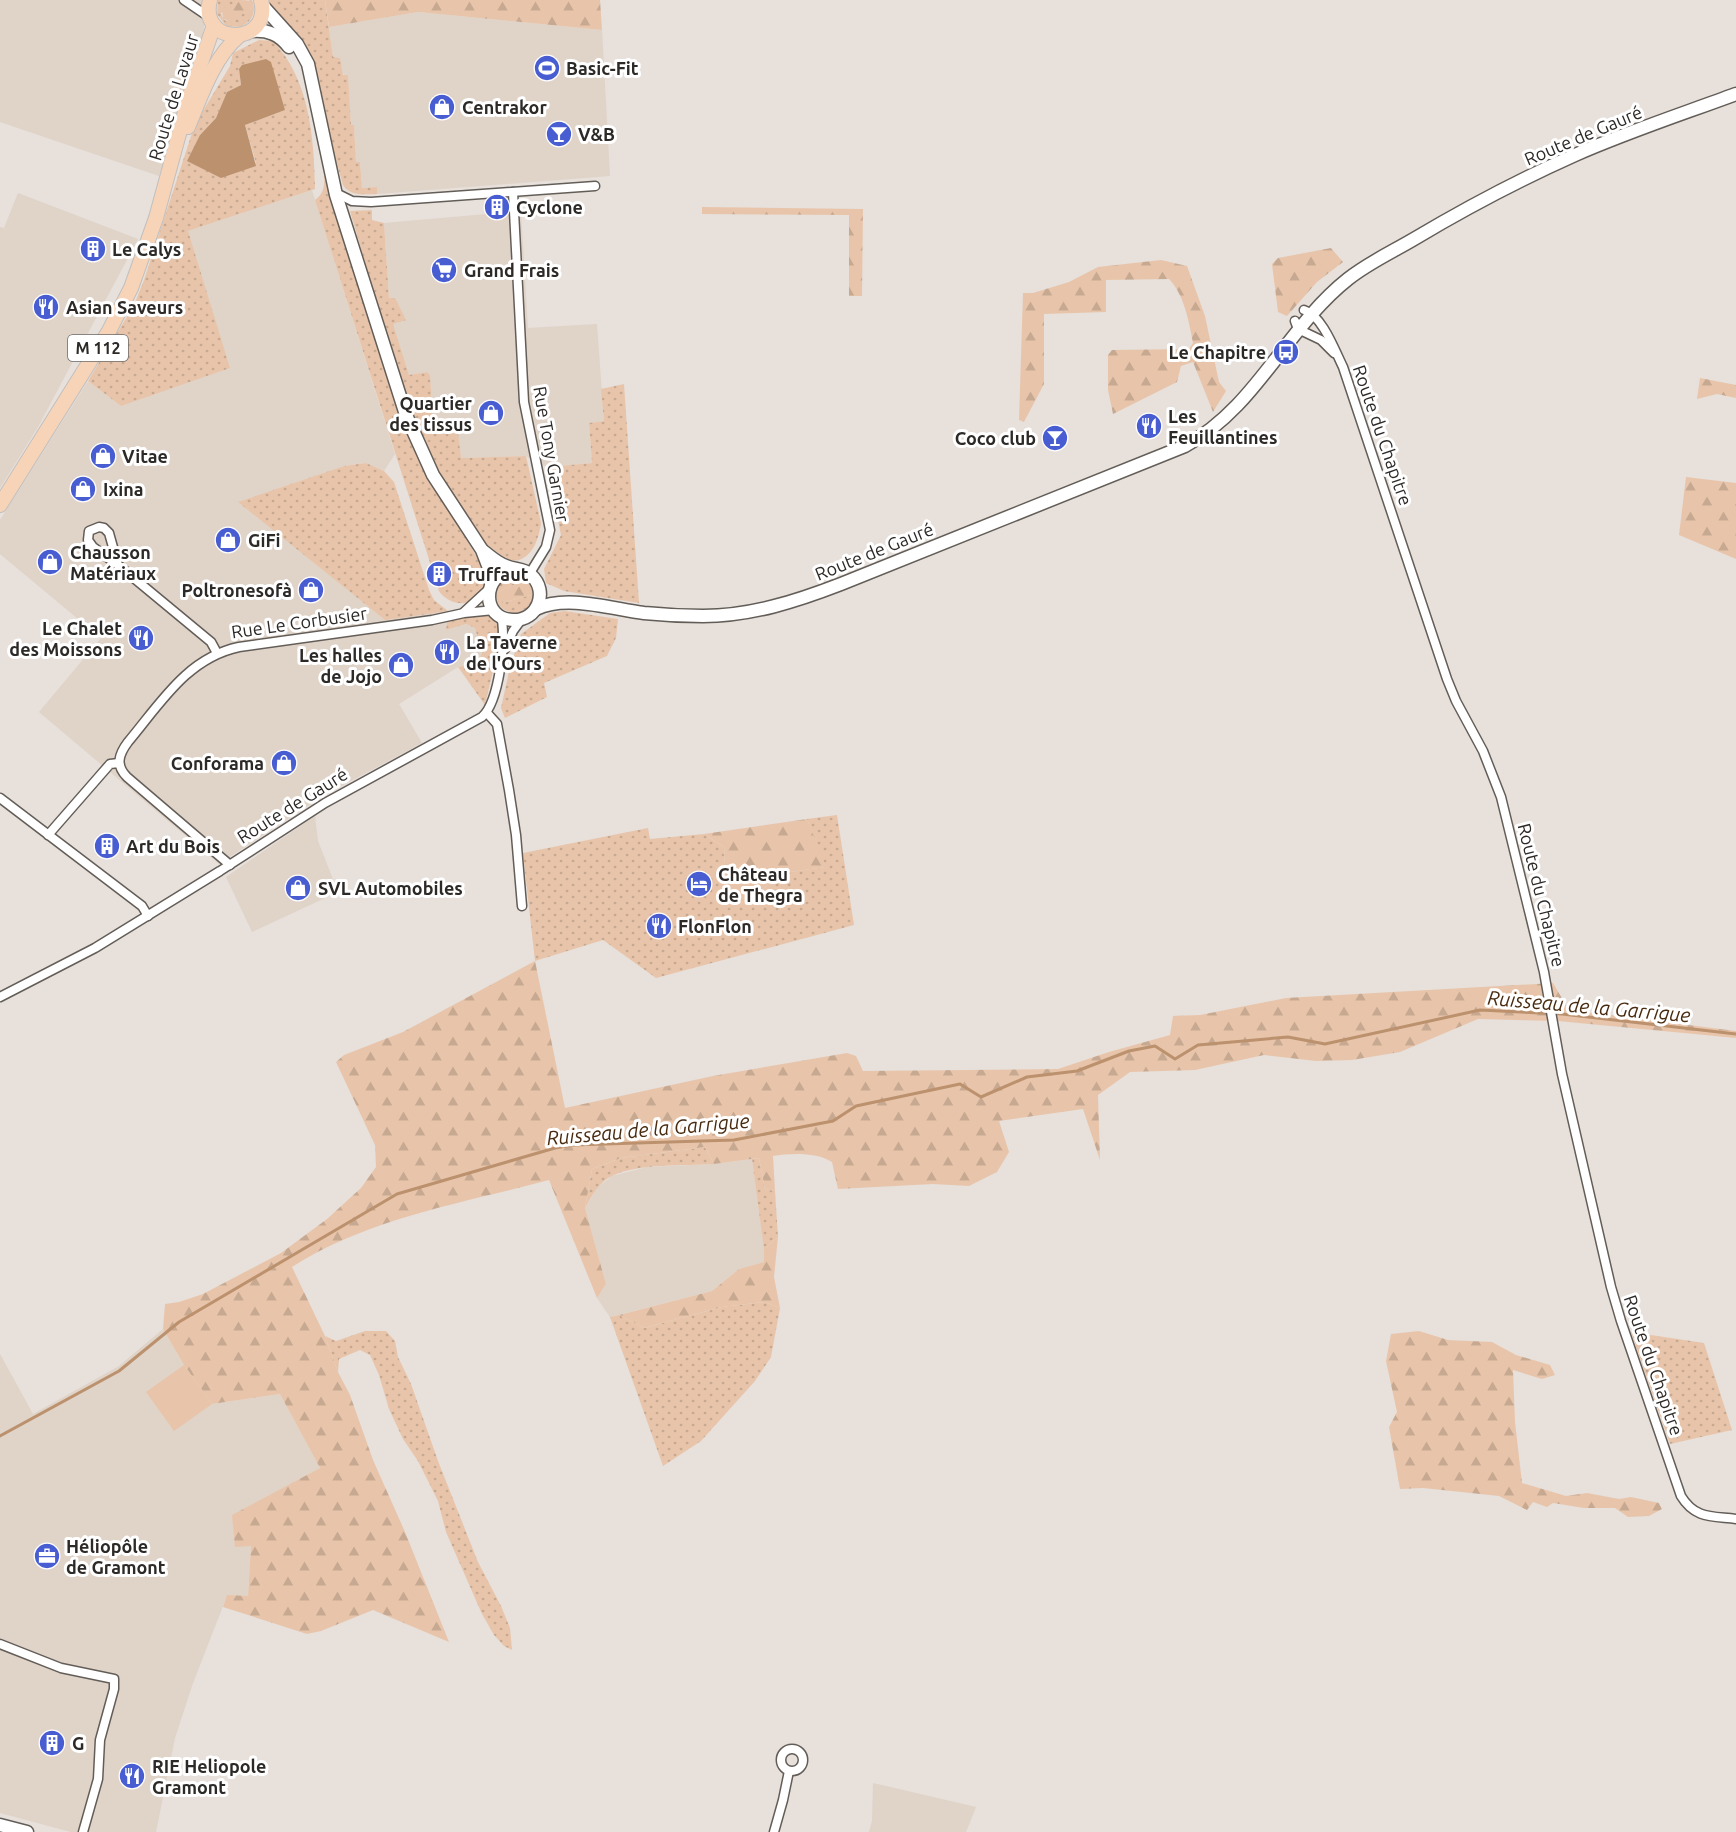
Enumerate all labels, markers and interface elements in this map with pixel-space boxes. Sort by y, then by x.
street label: Route de Lavaur [144,31,202,163]
sports icon: Basic-Fit [532,53,562,83]
place label: Basic-Fit [566,58,639,78]
shop icon: Centrakor [427,92,457,122]
place label: Centrakor [462,97,547,117]
street label: Route de Gauré [1521,101,1645,169]
bar icon: V&B [544,119,574,149]
place label: V&B [578,124,615,144]
building icon: Cyclone [482,192,512,222]
place label: Cyclone [516,197,583,217]
building icon: Le Calys [78,234,108,264]
place label: Le Calys [112,239,181,259]
supermarket icon: Grand Frais [429,255,459,285]
place label: Grand Frais [464,260,559,280]
restaurant icon: Asian Saveurs [31,292,61,322]
place label: Asian Saveurs [66,297,183,317]
road number: M 112 [68,335,128,361]
bus stop icon: Le Chapitre [1271,337,1301,367]
place label: Le Chapitre [1168,342,1266,362]
street label: Route du Chapitre [1350,362,1416,508]
street label: Rue Tony Garnier [530,385,574,524]
place label: Quartier des tissus [389,393,473,434]
shop icon: Quartier des tissus [476,398,506,428]
place label: Les Feuillantines [1168,406,1277,447]
restaurant icon: Les Feuillantines [1134,411,1164,441]
bar icon: Coco club [1040,423,1070,453]
place label: Coco club [955,428,1036,448]
shop icon: Vitae [88,441,118,471]
place label: Vitae [122,446,168,466]
shop icon: Ixina [68,474,98,504]
place label: Ixina [103,479,143,499]
street label: Route de Gauré [812,518,936,584]
shop icon: GiFi [213,525,243,555]
place label: GiFi [248,530,281,550]
place label: Chausson Matériaux [70,542,156,583]
shop icon: Chausson Matériaux [35,547,65,577]
building icon: Truffaut [424,559,454,589]
place label: Truffaut [458,564,529,584]
shop icon: Poltronesofà [296,575,326,605]
place label: Poltronesofà [181,580,292,600]
street label: Rue Le Corbusier [230,603,368,641]
place label: Le Chalet des Moissons [9,618,122,659]
restaurant icon: Le Chalet des Moissons [126,623,156,653]
place label: La Taverne de l'Ours [466,632,557,673]
restaurant icon: La Taverne de l'Ours [432,637,462,667]
place label: Les halles de Jojo [299,645,382,686]
shop icon: Les halles de Jojo [386,650,416,680]
shop icon: Conforama [269,748,299,778]
place label: Conforama [171,753,264,773]
street label: Route de Gauré [233,763,351,847]
street label: Route du Chapitre [1514,821,1570,969]
building icon: Art du Bois [92,831,122,861]
place label: Art du Bois [126,836,220,856]
place label: Château de Thegra [718,864,803,905]
hotel icon: Château de Thegra [684,869,714,899]
shop icon: SVL Automobiles [283,873,313,903]
place label: SVL Automobiles [318,878,463,898]
restaurant icon: FlonFlon [644,911,674,941]
place label: FlonFlon [678,916,752,936]
water label: Ruisseau de la Garrigue [1487,986,1691,1026]
water label: Ruisseau de la Garrigue [546,1109,750,1149]
street label: Route du Chapitre [1621,1292,1687,1438]
place label: Héliopôle de Gramont [66,1536,166,1577]
office icon: Héliopôle de Gramont [32,1541,62,1571]
building icon: G [37,1728,67,1758]
place label: G [72,1733,84,1753]
place label: RIE Heliopole Gramont [152,1756,266,1797]
restaurant icon: RIE Heliopole Gramont [117,1761,147,1791]

